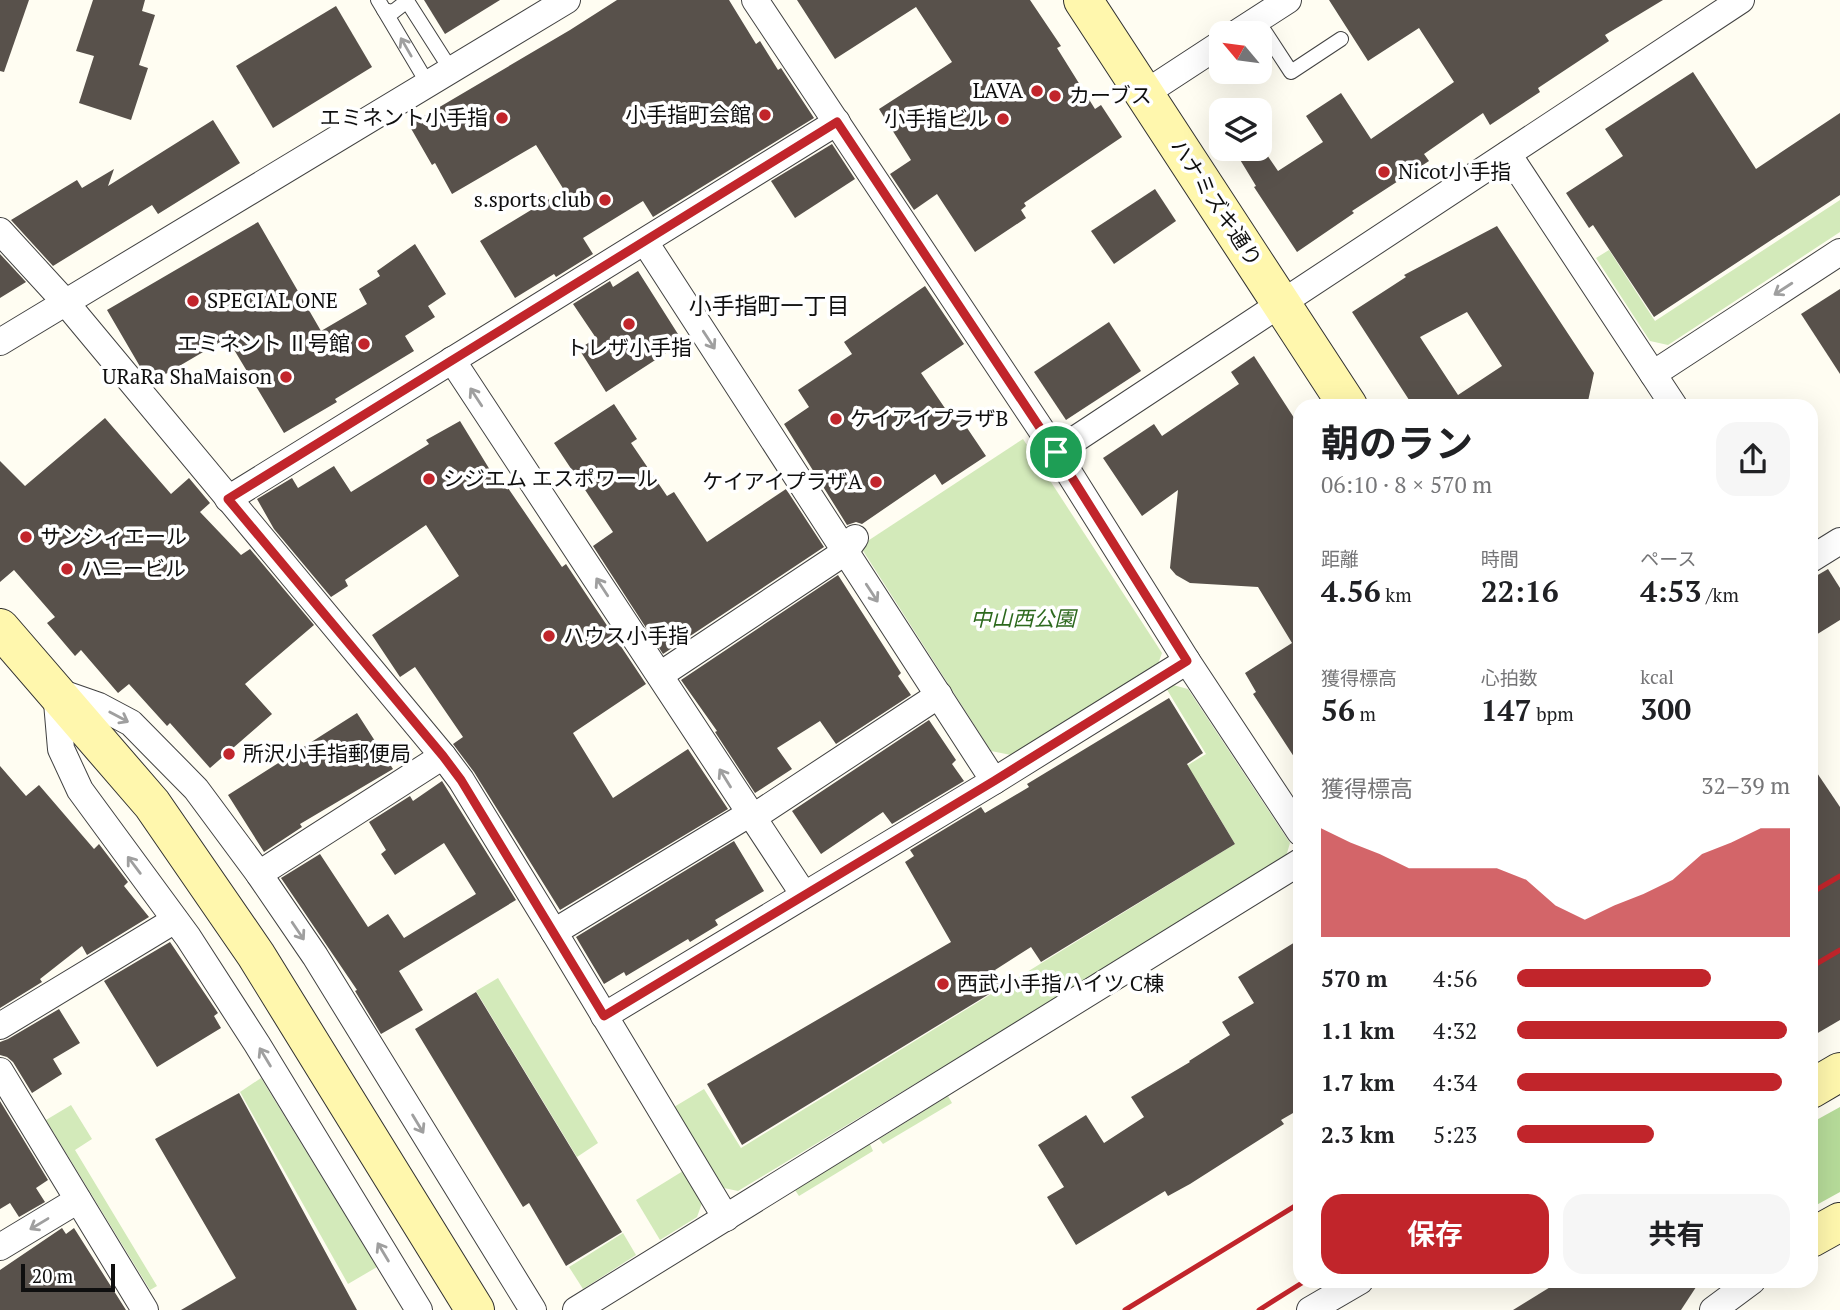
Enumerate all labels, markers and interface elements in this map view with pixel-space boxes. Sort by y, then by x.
north arrow [1209,21,1272,84]
map controls [1209,21,1272,161]
one-way arrow [399,37,412,58]
place label: LAVA [973,76,1024,104]
place label: カーブス [1069,81,1152,109]
marker: LAVA [1029,83,1045,99]
marker: カーブス [1047,88,1063,104]
button: layers [1209,98,1272,161]
place label: 小手指町会館 [625,100,751,128]
place label: エミネント小手指 [320,103,488,131]
place label: 小手指ビル [884,104,989,132]
marker: 小手指町会館 [757,107,773,123]
marker: エミネント小手指 [494,110,510,126]
marker: 小手指ビル [995,111,1011,127]
street label: ハナミズキ通り [1165,133,1269,272]
place label: Nicot小手指 [1398,157,1511,185]
marker: Nicot小手指 [1376,164,1392,180]
place label: s.sports club [474,185,591,213]
marker: s.sports club [597,192,613,208]
one-way arrow [1774,282,1793,296]
place label: SPECIAL ONE [207,286,338,314]
district label: 小手指町一丁目 [689,290,850,321]
marker: SPECIAL ONE [185,293,201,309]
marker: トレザ小手指 [621,316,637,332]
place label: エミネント Ⅱ号館 [177,329,350,357]
one-way arrow [702,330,716,350]
place label: トレザ小手指 [566,333,692,361]
marker: エミネント Ⅱ号館 [356,336,372,352]
place label: URaRa ShaMaison [102,362,273,390]
marker: URaRa ShaMaison [278,369,294,385]
one-way arrow [469,388,483,407]
place label: ケイアイプラザB [850,404,1008,432]
marker: ケイアイプラザB [828,411,844,427]
text: 朝のラン [1321,418,1473,468]
pin [1026,422,1086,482]
button: share [1716,422,1790,496]
icon: arrive [1037,433,1075,471]
place label: シジエム エスポワール [443,464,658,492]
place label: ケイアイプラザA [702,467,863,495]
text: 06:10 · 8 × 570 m [1321,469,1492,500]
marker: シジエム エスポワール [421,471,437,487]
marker: ケイアイプラザA [868,474,884,490]
place label: サンシィエール [40,522,187,550]
marker: サンシィエール [18,529,34,545]
text: 距離 [1321,546,1359,571]
text: 時間 [1481,546,1519,571]
text: ペース [1640,546,1696,571]
place label: ハニービル [81,554,186,582]
marker: ハニービル [59,561,75,577]
text: 4.56 [1321,571,1381,611]
text: 22:16 [1481,571,1559,611]
text: 4:53 [1640,571,1701,611]
one-way arrow [594,578,609,597]
text: km [1381,582,1412,607]
text: /km [1701,582,1739,607]
one-way arrow [864,583,879,602]
park label: 中山西公園 [971,604,1078,632]
place label: ハウス小手指 [563,621,689,649]
marker: ハウス小手指 [541,628,557,644]
text: kcal [1640,664,1674,689]
text: 獲得標高 [1321,665,1397,690]
text: 心拍数 [1481,665,1538,690]
text: 300 [1640,689,1691,729]
text: 56 [1321,690,1355,730]
text: 147 [1481,690,1532,730]
text: m [1355,701,1376,726]
text: bpm [1532,701,1574,726]
one-way arrow [108,711,129,724]
place label: 所沢小手指郵便局 [243,739,411,767]
marker: 所沢小手指郵便局 [221,746,237,762]
one-way arrow [718,768,732,788]
text: 32–39 m [1701,770,1790,801]
text: 獲得標高 [1321,773,1413,804]
one-way arrow [126,856,141,875]
one-way arrow [291,921,305,940]
text: 570 m [1321,963,1387,994]
text: 4:56 [1433,963,1477,994]
place label: 西武小手指ハイツ C棟 [957,969,1164,997]
marker: 西武小手指ハイツ C棟 [935,976,951,992]
text: 1.1 km [1321,1015,1395,1046]
text: 4:32 [1433,1015,1477,1046]
one-way arrow [258,1048,272,1068]
text: 1.7 km [1321,1067,1395,1098]
text: 4:34 [1433,1067,1477,1098]
one-way arrow [411,1114,425,1134]
text: 2.3 km [1321,1119,1395,1150]
text: 5:23 [1433,1119,1477,1150]
button: 保存 [1321,1194,1549,1274]
button: 共有 [1563,1194,1790,1274]
one-way arrow [30,1217,50,1231]
one-way arrow [376,1242,390,1262]
scale bar [21,1261,116,1293]
text: 20 m [32,1263,73,1288]

